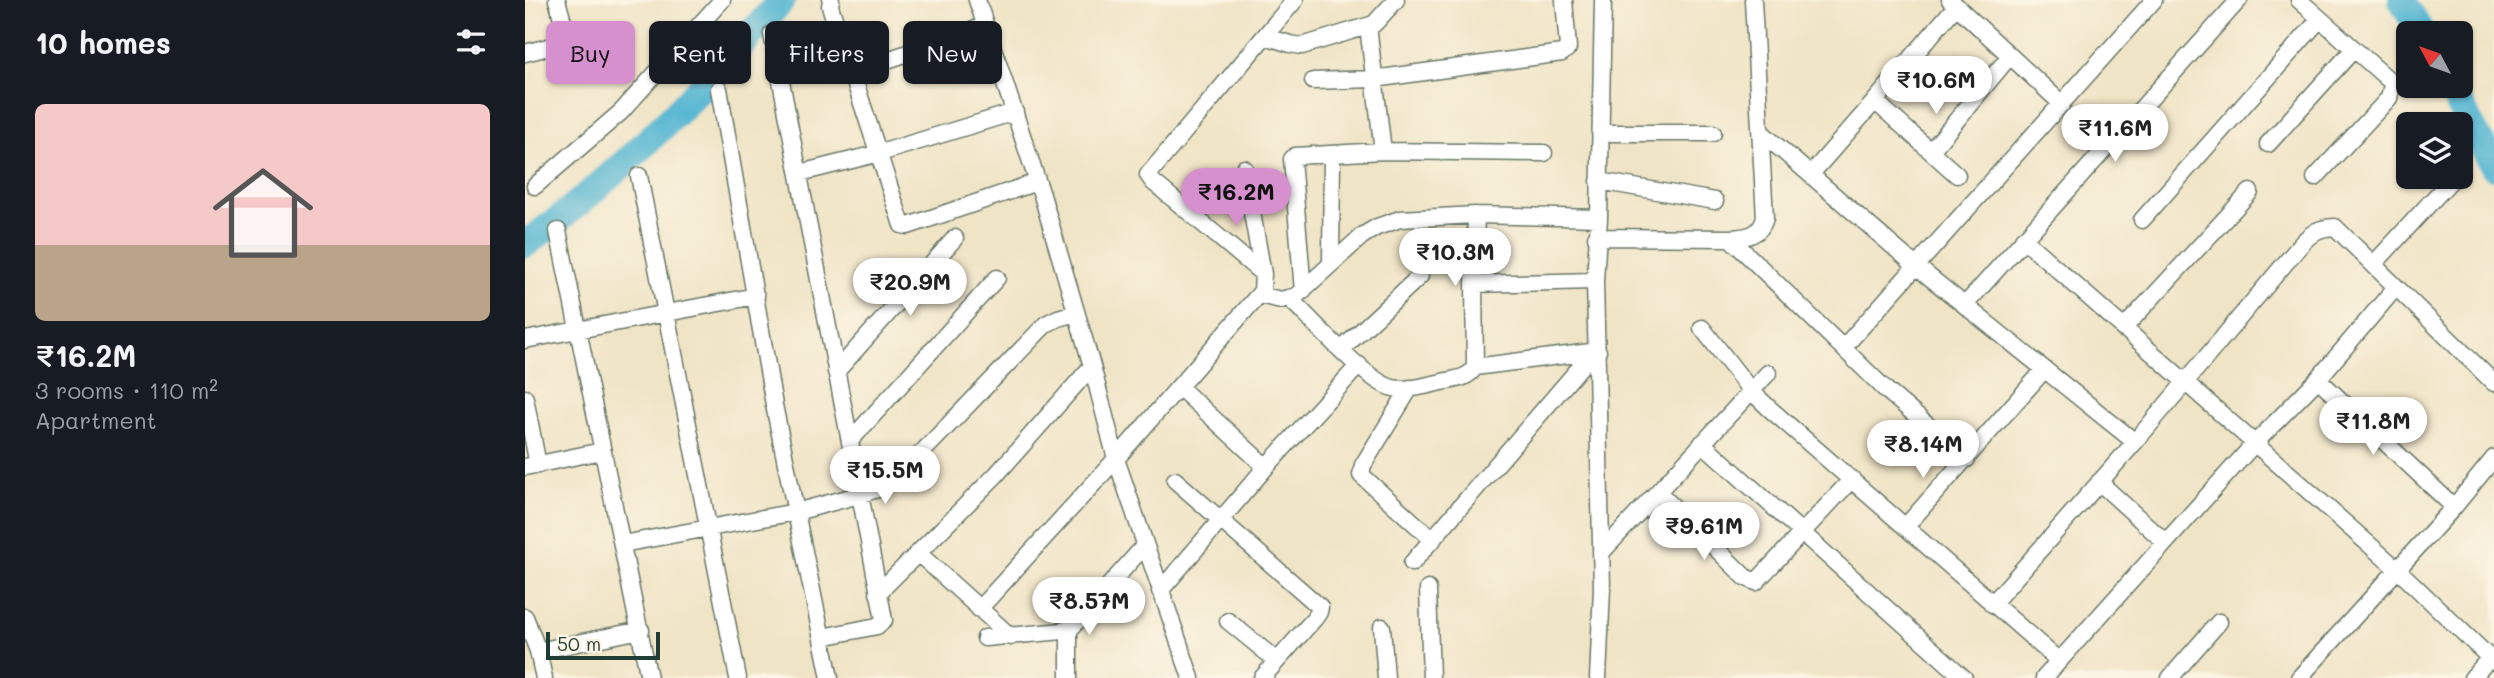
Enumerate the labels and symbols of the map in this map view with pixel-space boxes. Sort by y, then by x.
north arrow [2396,21,2473,98]
pin: ₹10.6M [1879,57,1993,116]
pin: ₹11.6M [2058,104,2172,164]
pin: ₹16.2M [1179,168,1293,228]
pin: ₹10.3M [1398,229,1512,288]
pin: ₹20.9M [853,258,967,318]
pin: ₹11.8M [2316,398,2430,457]
pin: ₹8.14M [1866,420,1980,480]
pin: ₹15.5M [828,447,942,506]
pin: ₹9.61M [1647,503,1761,562]
pin: ₹8.57M [1032,578,1146,637]
scale bar [546,629,660,661]

